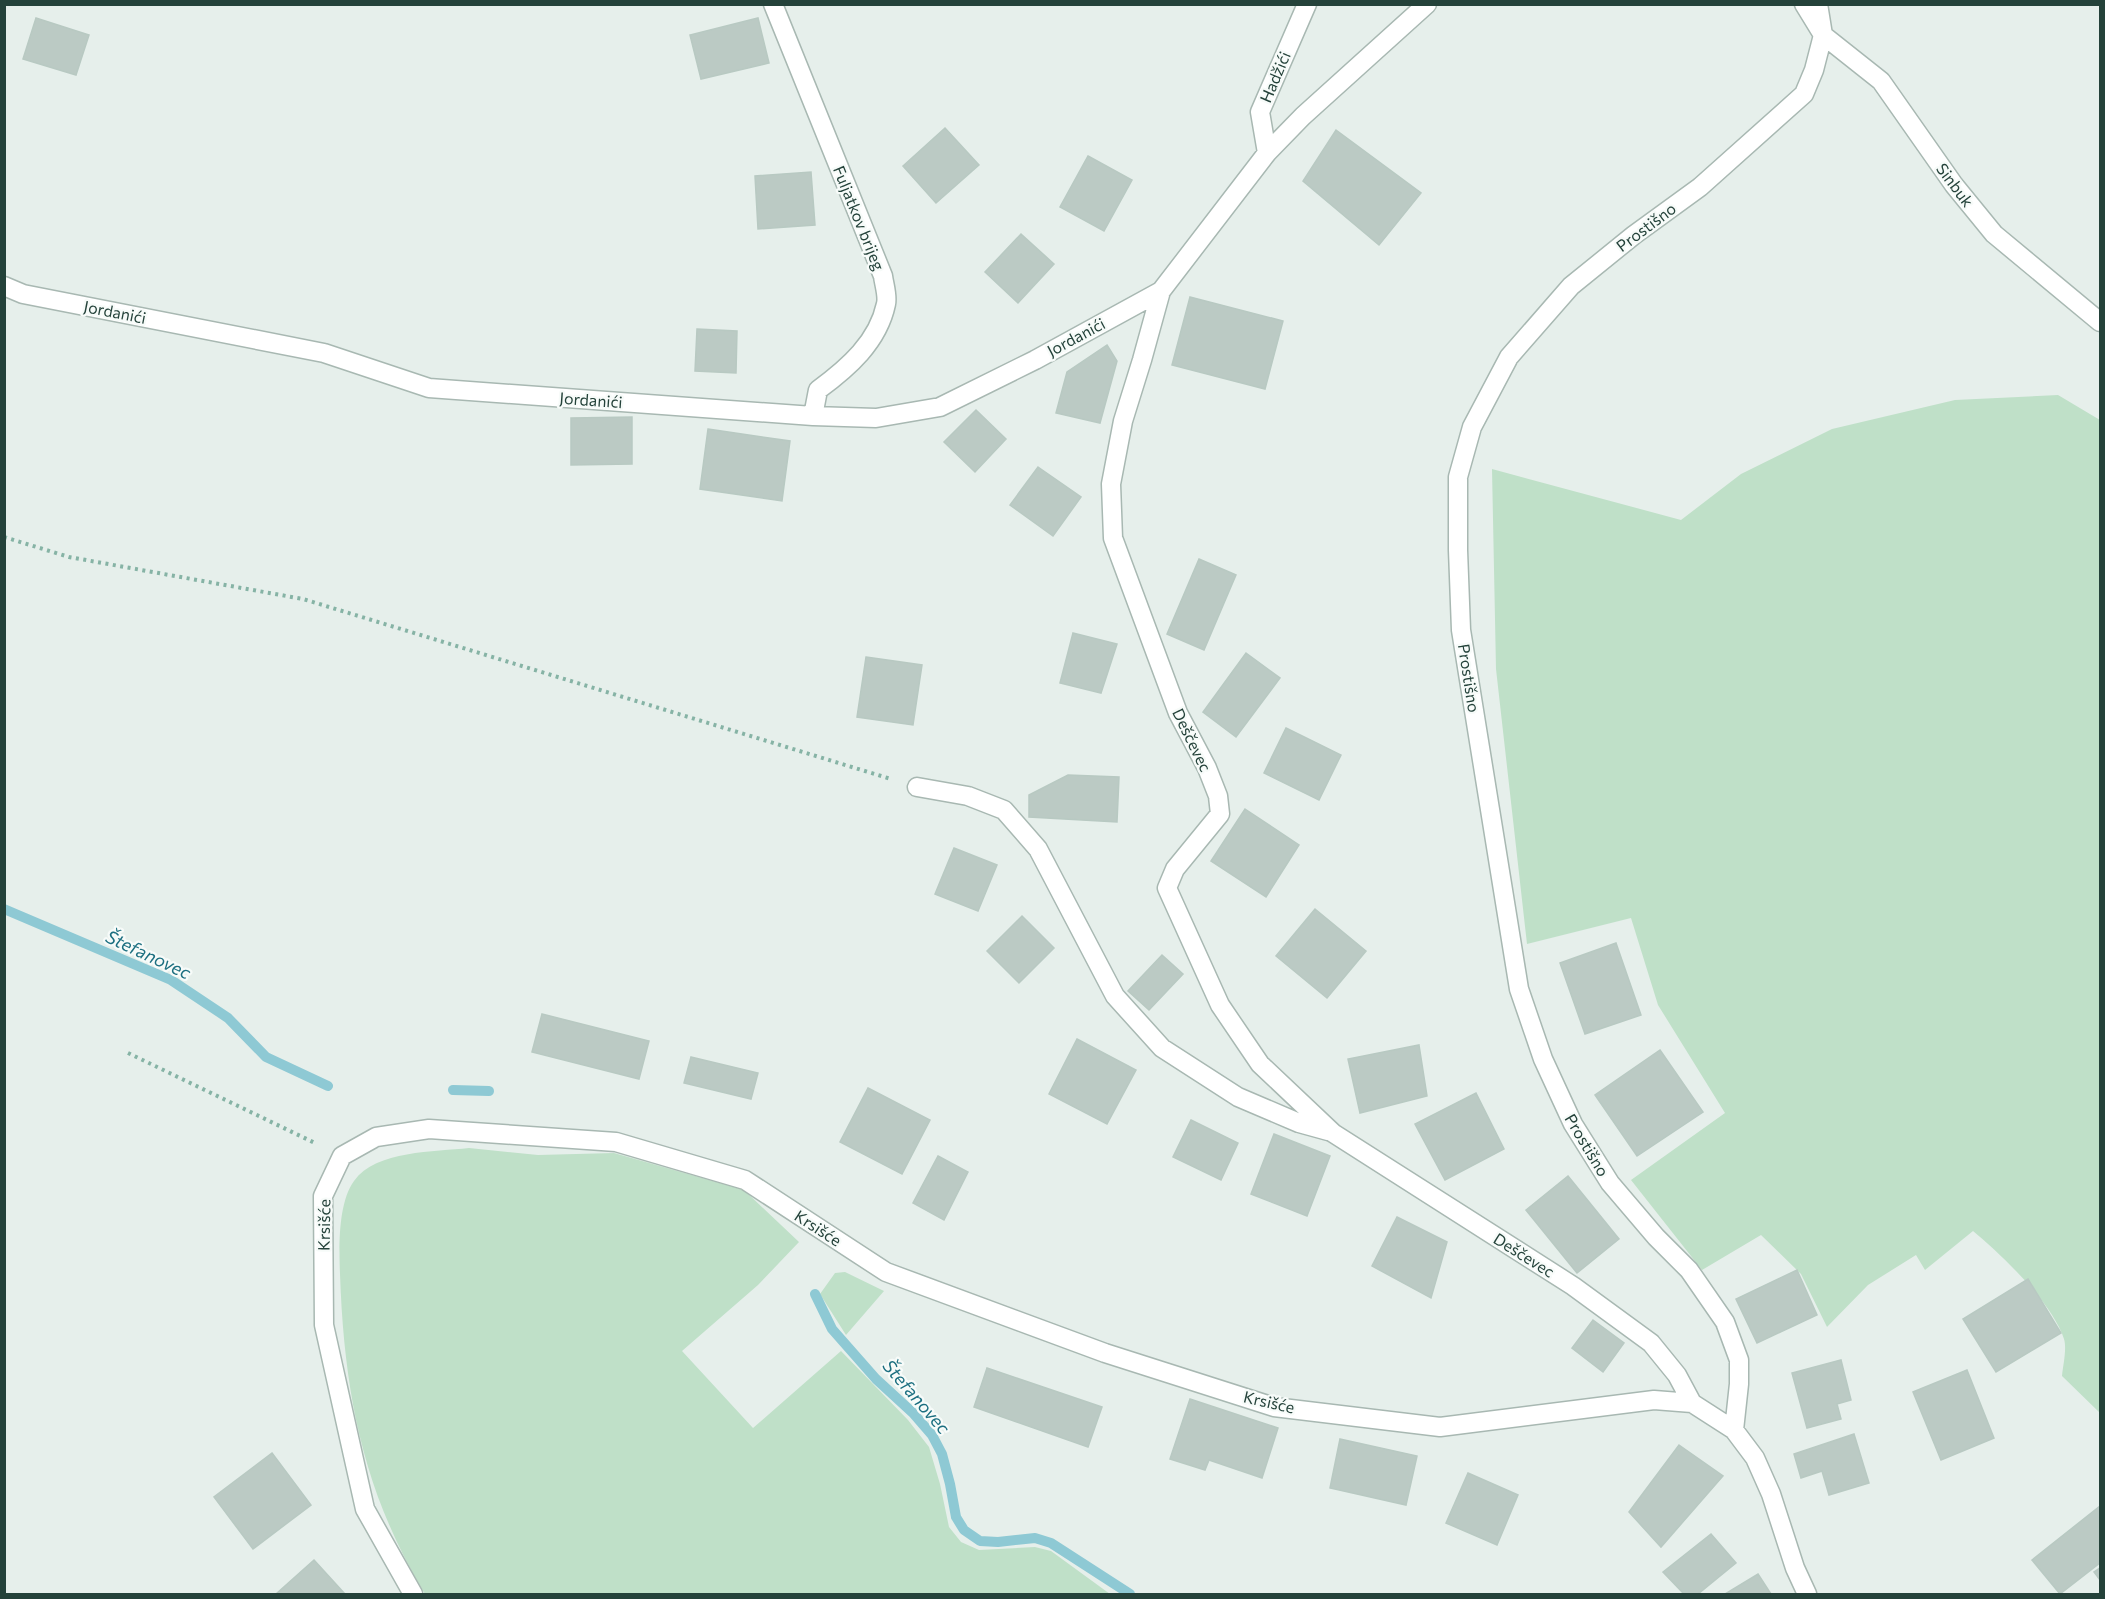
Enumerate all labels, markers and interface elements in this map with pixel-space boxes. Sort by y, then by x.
street label: Hadžići [1255,48,1294,105]
street label: Sinbuk [1933,159,1978,211]
street label: Fuljatkov brijeg [830,163,889,273]
street label: Prostišno [1612,198,1679,255]
street label: Jordanići [82,296,148,327]
street label: Jordanići [1043,313,1108,360]
street label: Jordanići [559,388,623,411]
street label: Prostišno [1455,642,1484,714]
street label: Deščevec [1169,705,1216,775]
water label: Štefanovec [102,925,194,983]
street label: Prostišno [1561,1110,1613,1179]
street label: Krsišće [314,1199,333,1251]
street label: Krsišće [791,1205,845,1250]
street label: Deščevec [1490,1229,1558,1281]
water label: Štefanovec [879,1355,955,1438]
street label: Krsišće [1242,1386,1297,1417]

